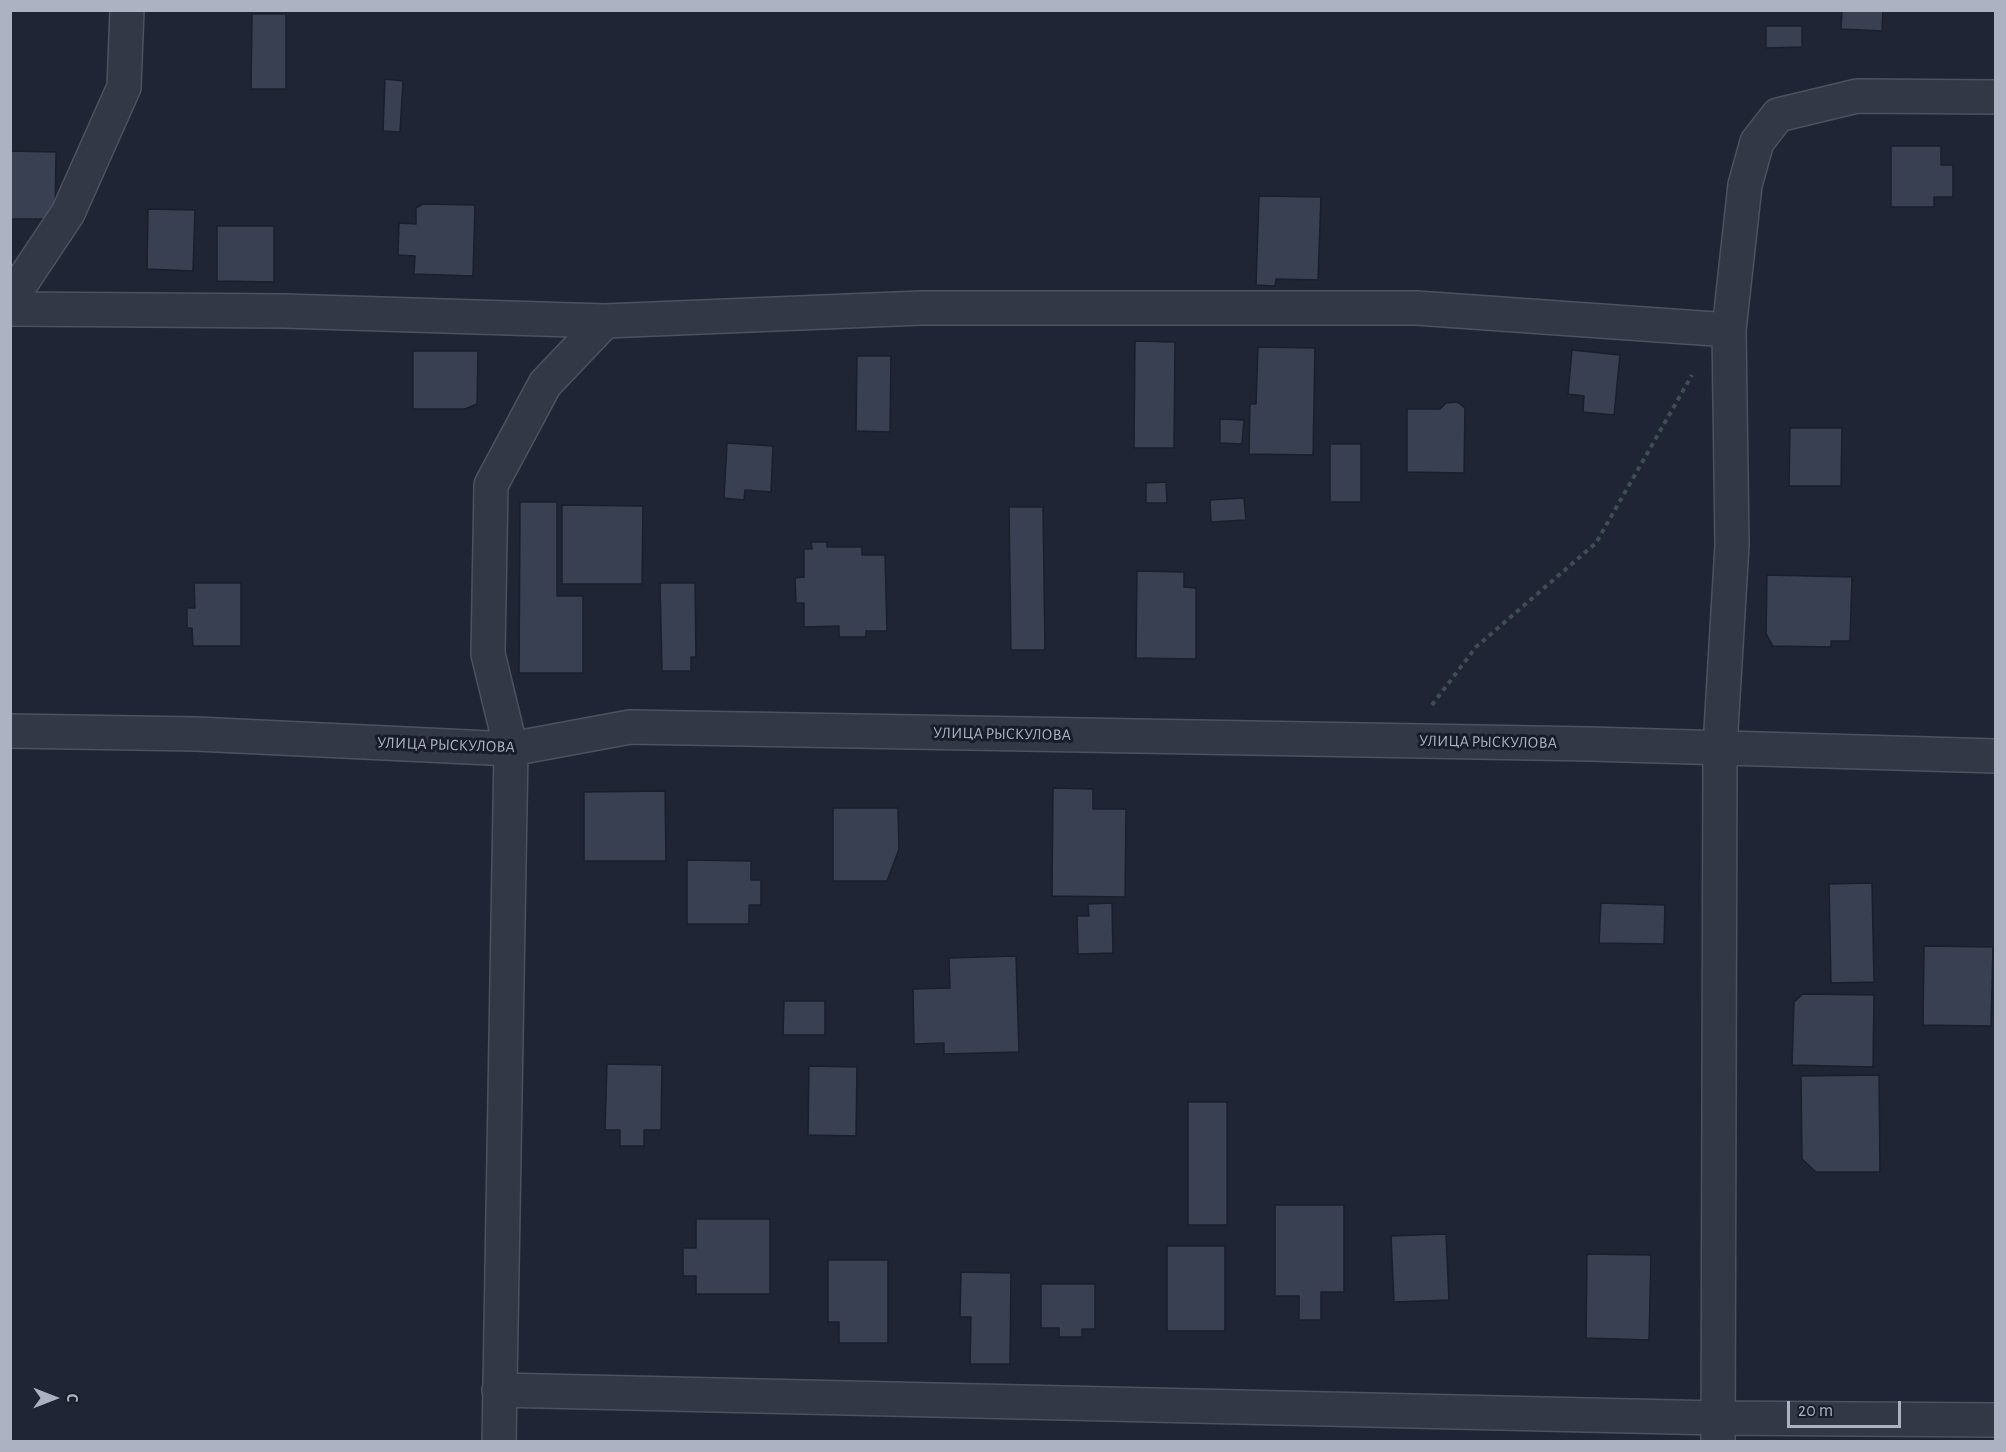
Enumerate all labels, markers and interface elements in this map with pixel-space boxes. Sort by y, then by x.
street label: УЛИЦА РЫСКУЛОВА [933,723,1071,745]
street label: УЛИЦА РЫСКУЛОВА [1419,731,1557,753]
street label: УЛИЦА РЫСКУЛОВА [377,733,515,757]
north arrow [24,1368,84,1428]
scale bar [1790,1389,1904,1427]
text: С [64,1394,80,1402]
text: 20 m [1798,1402,1833,1420]

